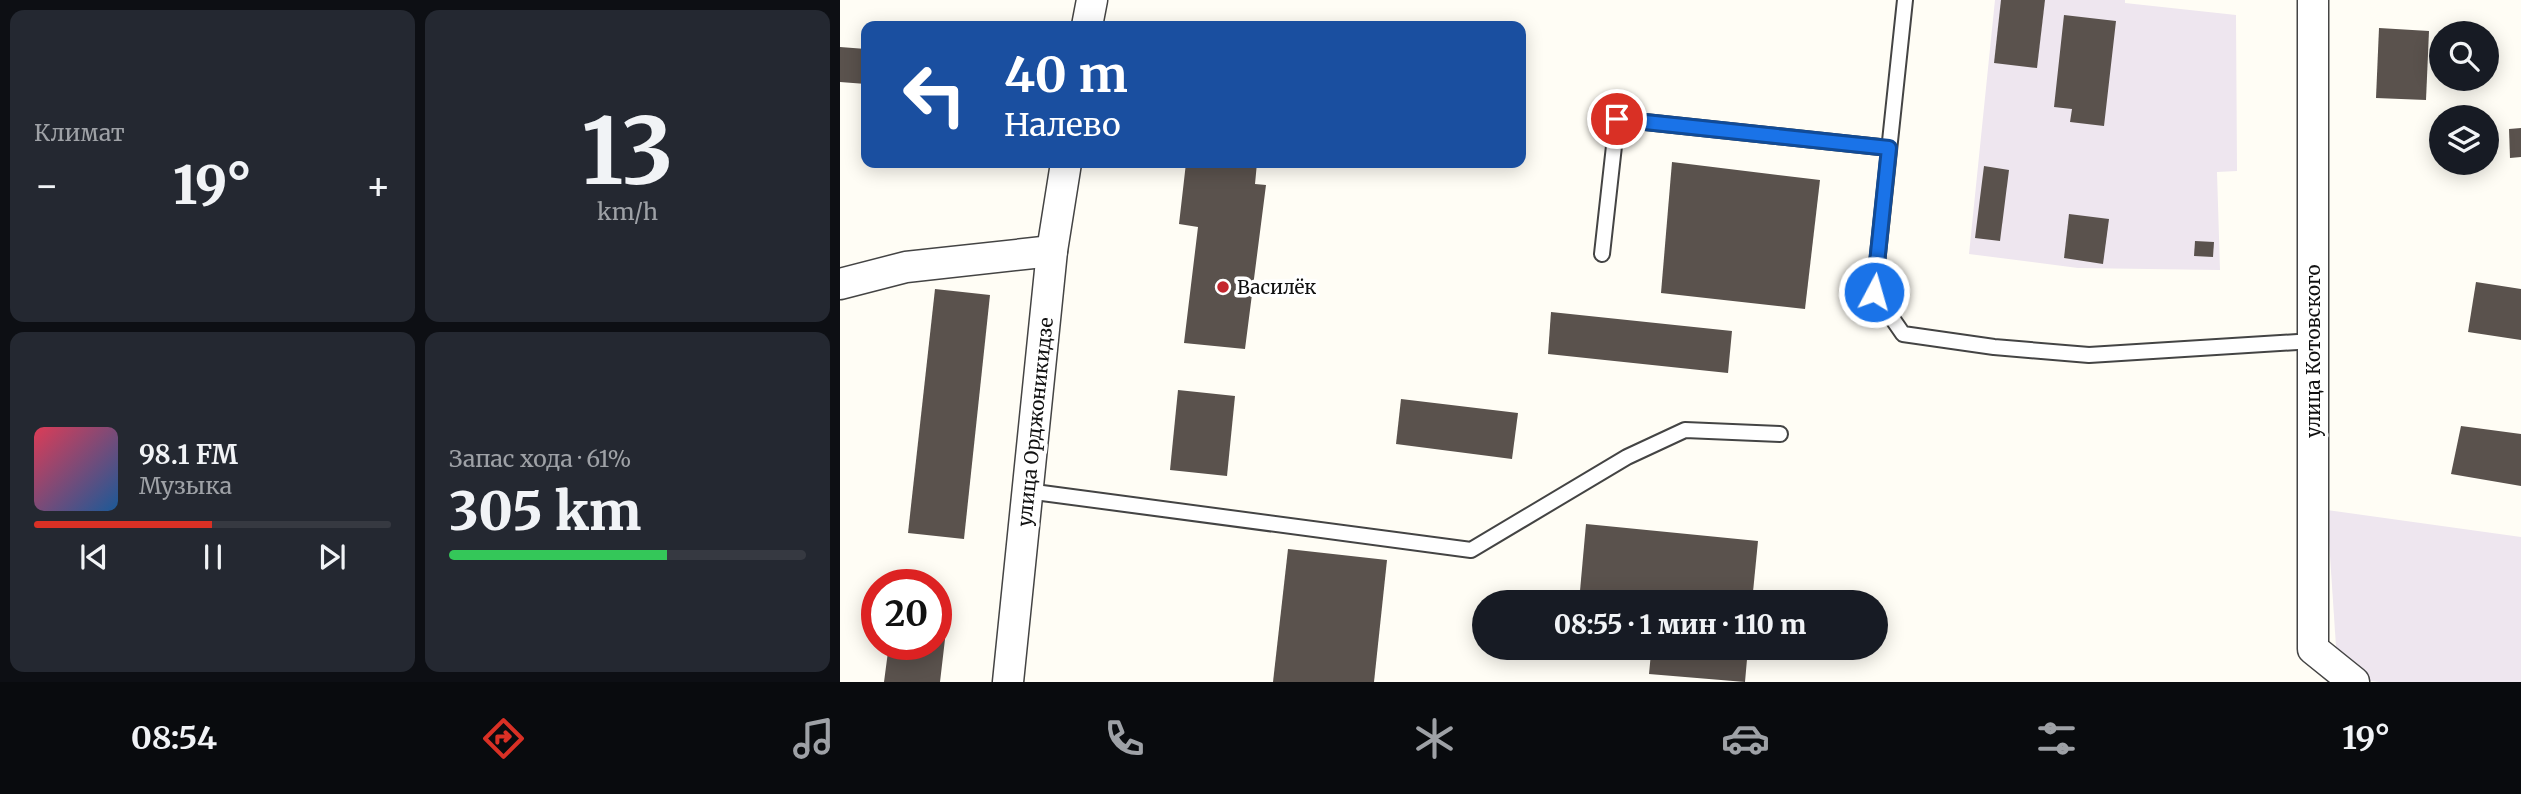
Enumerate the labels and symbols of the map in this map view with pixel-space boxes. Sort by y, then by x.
pin [1587,89,1647,149]
position arrow [1837,255,1911,329]
street label: улица Котовского [2301,264,2325,438]
place label: Василёк [1237,275,1316,299]
marker: Василёк [1215,279,1231,295]
street label: улица Орджоникидзе [1012,316,1058,528]
speed limit sign: 20 [861,569,952,660]

